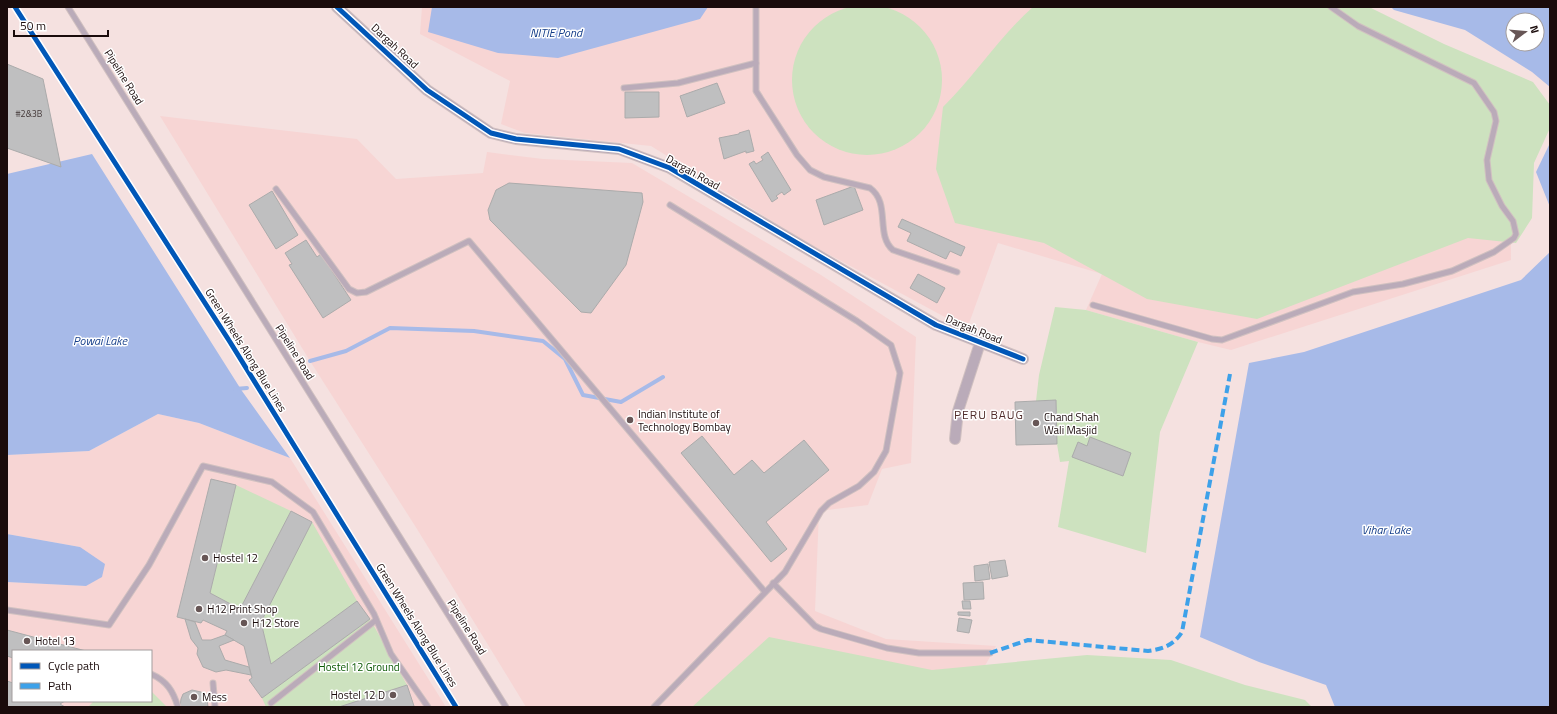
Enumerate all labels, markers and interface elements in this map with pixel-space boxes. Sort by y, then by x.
scale bar [14,12,108,38]
north arrow [1505,12,1545,52]
text: 50 m [20,16,46,35]
street label: Dargah Road [368,20,422,72]
water label: NITIE Pond [530,23,584,42]
text: N [1526,23,1543,35]
street label: Pipeline Road [101,46,148,108]
house number: #2&3B [16,107,43,120]
street label: Dargah Road [663,151,723,194]
street label: Green Wheels Along Blue Lines [201,285,291,415]
street label: Dargah Road [943,310,1005,348]
street label: Pipeline Road [272,321,319,383]
water label: Powai Lake [73,331,128,350]
district label: PERU BAUG [954,405,1024,424]
place label: Indian Institute of Technology Bombay [638,406,732,435]
place label: Chand Shah Wali Masjid [1044,409,1099,438]
marker: Indian Institute of Technology Bombay [625,415,635,425]
marker: Chand Shah Wali Masjid [1031,418,1041,428]
water label: Vihar Lake [1361,520,1412,539]
place label: Hostel 12 [213,550,258,566]
marker: Hostel 12 [200,553,210,563]
street label: Green Wheels Along Blue Lines [372,560,462,690]
street label: Pipeline Road [444,596,491,658]
place label: H12 Print Shop [207,601,278,617]
marker: H12 Print Shop [194,604,204,614]
place label: H12 Store [252,615,299,631]
marker: H12 Store [239,618,249,628]
place label: Hotel 13 [35,633,75,649]
marker: Hotel 13 [22,636,32,646]
legend [12,650,152,702]
text: Cycle path [48,656,100,675]
park label: Hostel 12 Ground [318,659,400,675]
text: Path [48,676,72,695]
place label: Hostel 12 D [330,687,385,703]
place label: Mess [202,689,227,705]
marker: Hostel 12 D [388,690,398,700]
marker: Mess [189,692,199,702]

